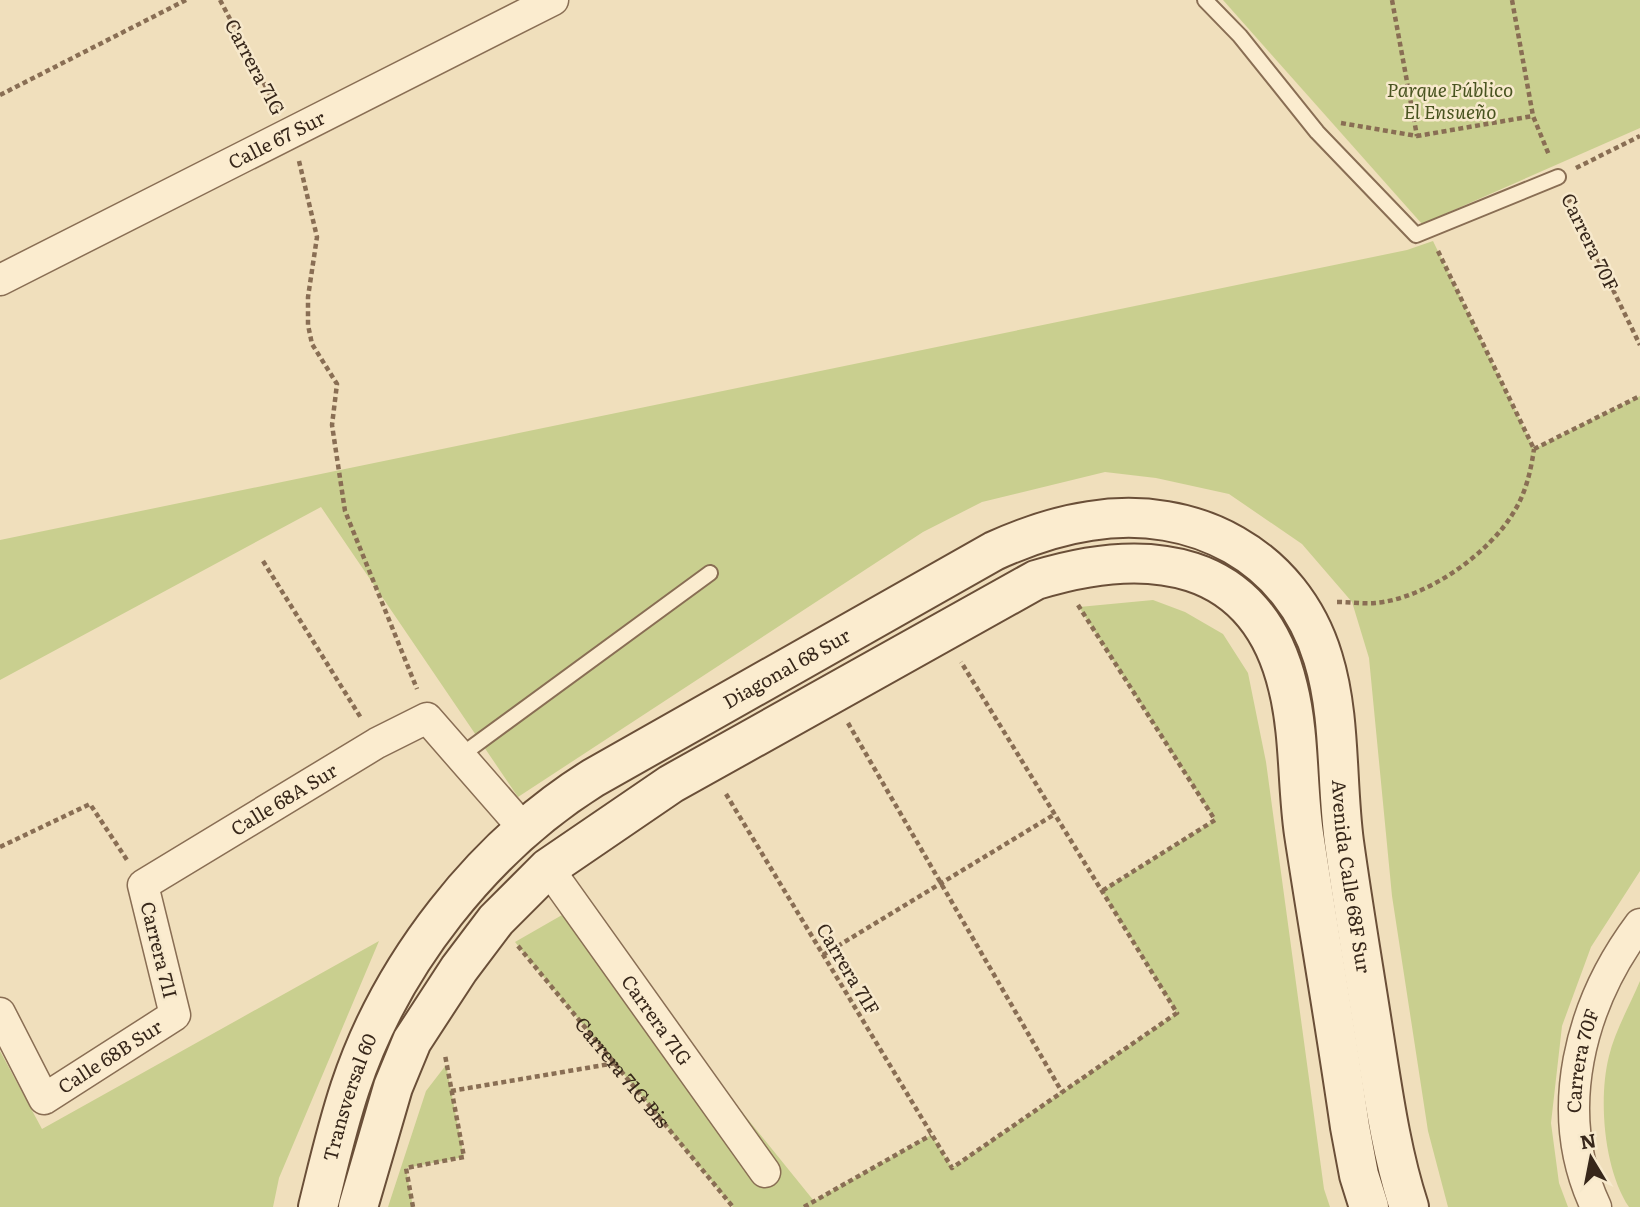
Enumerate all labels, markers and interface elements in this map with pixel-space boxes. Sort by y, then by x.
street label: Carrera 71G [219,13,293,120]
park label: Parque Público El Ensueño [1387,75,1513,125]
street label: Calle 67 Sur [223,103,329,175]
street label: Carrera 70F [1555,188,1627,295]
street label: Diagonal 68 Sur [717,620,855,715]
street label: Calle 68A Sur [225,755,342,842]
street label: Avenida Calle 68F Sur [1326,779,1379,975]
street label: Carrera 71I [134,898,186,1001]
street label: Carrera 71F [810,917,887,1020]
street label: Carrera 71G [615,969,699,1071]
street label: Carrera 70F [1559,1004,1605,1113]
street label: Carrera 71G Bis [569,1010,678,1134]
street label: Calle 68B Sur [52,1012,167,1100]
street label: Transversal 60 [315,1029,383,1164]
north arrow [1556,1123,1626,1193]
text: N [1578,1125,1598,1155]

